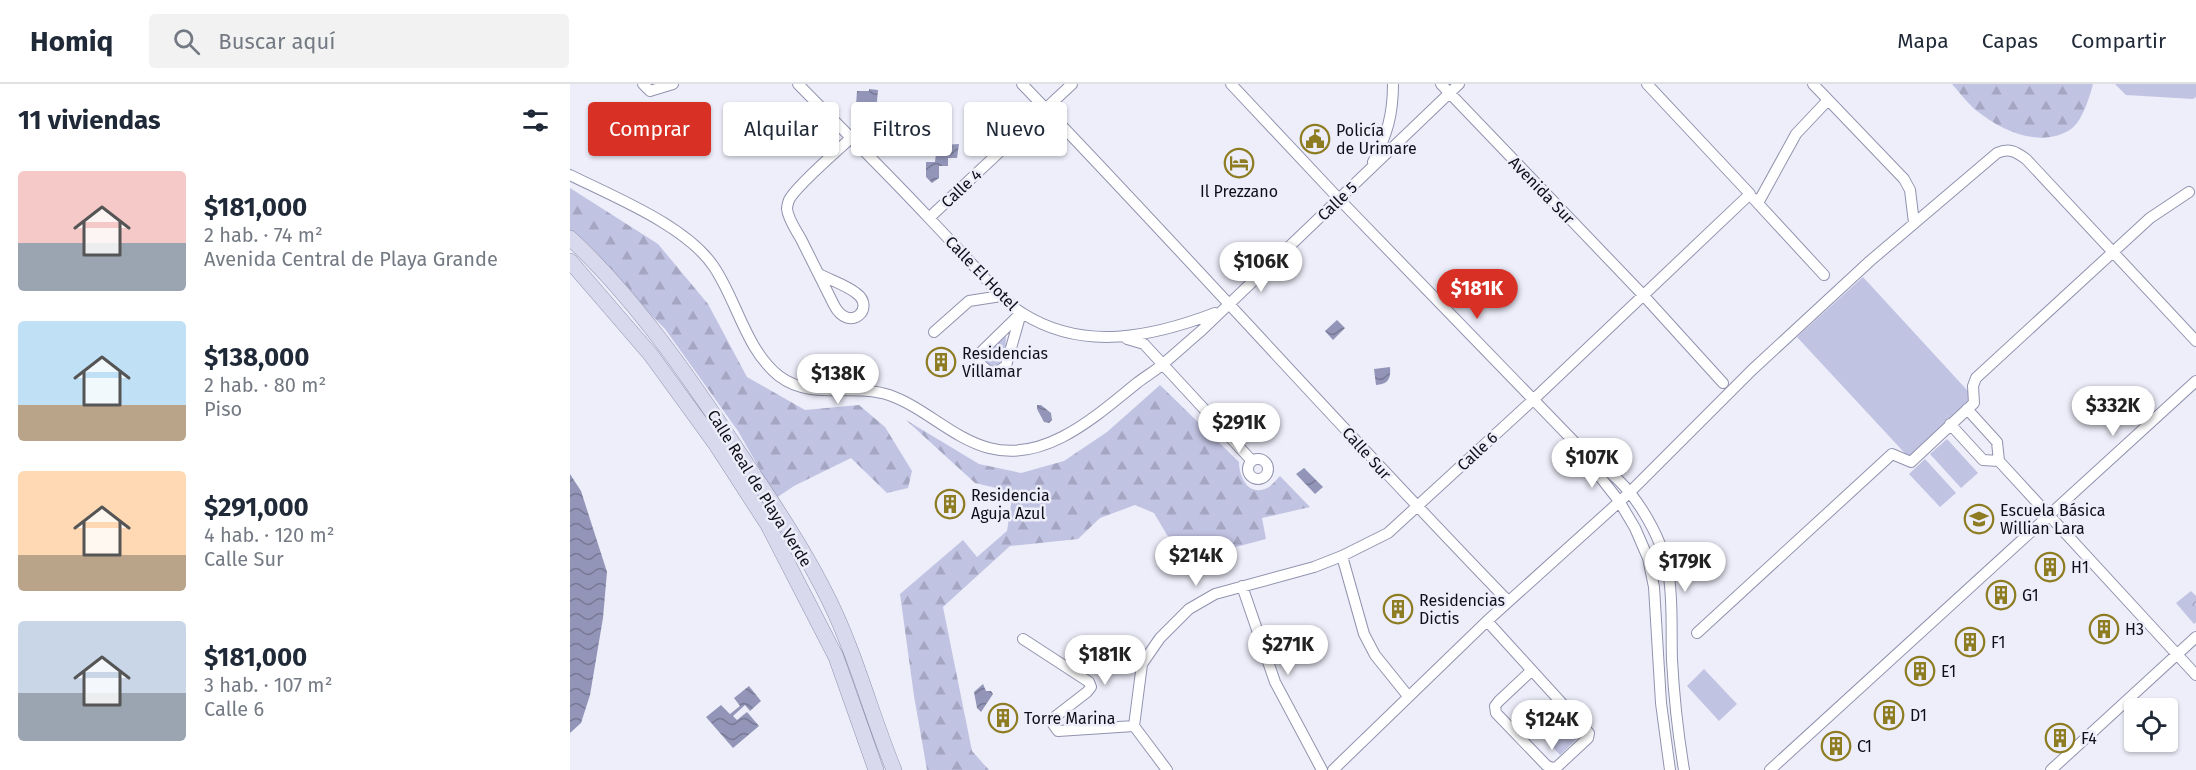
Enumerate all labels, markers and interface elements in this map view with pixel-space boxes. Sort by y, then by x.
search box [149,14,569,68]
text: Homiq [30,25,113,58]
icon: search [170,25,203,58]
text: Buscar aquí [218,28,336,55]
text: Mapa [1897,28,1949,54]
text: Capas [1982,28,2038,54]
text: Compartir [2071,28,2166,54]
chip: Comprar [588,102,711,156]
chip: Alquilar [723,102,839,156]
chip: Filtros [851,102,952,156]
chip: Nuevo [964,102,1067,156]
icon: filters [519,104,552,137]
text: 11 viviendas [18,105,161,136]
place label: Policía de Urimare [1336,121,1417,158]
public building icon: Policía de Urimare [1299,123,1331,155]
hotel icon: Il Prezzano [1223,147,1255,179]
street label: Avenida Sur [1505,153,1579,229]
street label: Calle 4 [937,165,986,212]
street label: Calle 5 [1314,178,1361,225]
place label: Il Prezzano [1200,182,1278,201]
text: $181,000 [204,192,307,223]
icon: home [66,195,138,267]
text: 2 hab. · 74 m² [204,223,323,247]
street label: Calle El Hotel [941,232,1022,315]
pin: $106K [1219,242,1303,293]
text: Avenida Central de Playa Grande [204,247,498,271]
text: $106K [1233,249,1289,273]
pin: $181K [1435,269,1519,320]
text: $181K [1451,276,1503,300]
text: $138,000 [204,342,310,373]
place label: Residencias Villamar [962,344,1048,381]
icon: home [66,345,138,417]
building icon: Residencias Villamar [925,346,957,378]
pin: $138K [796,354,880,405]
text: $138K [811,361,865,385]
text: 2 hab. · 80 m² [204,373,326,397]
pin: $332K [2071,386,2155,437]
text: $332K [2086,393,2140,417]
text: Piso [204,397,242,421]
pin: $291K [1197,403,1281,454]
street label: Calle Real de Playa Verde [703,406,816,570]
text: $291K [1212,410,1266,434]
street label: Calle Sur [1338,423,1396,484]
street label: Calle 6 [1453,428,1501,475]
pin: $107K [1550,438,1634,489]
text: $107K [1566,445,1618,469]
place label: Residencia Aguja Azul [971,486,1050,523]
building icon: Residencia Aguja Azul [934,488,966,520]
text: $291,000 [204,492,309,523]
icon: home [66,495,138,567]
place label: Escuela Básica Willian Lara [2000,501,2105,538]
school or university icon: Escuela Básica Willian Lara [1963,503,1995,535]
text: 4 hab. · 120 m² [204,523,334,547]
pin: $214K [1154,536,1238,587]
pin: $179K [1643,542,1727,593]
text: $214K [1169,543,1223,567]
text: Calle Sur [204,547,284,571]
text: $179K [1659,549,1711,573]
building icon: H1 [2034,551,2066,583]
place label: H1 [2071,558,2089,577]
building icon: G1 [1985,579,2017,611]
place label: G1 [2022,586,2039,605]
place label: Residencias Dictis [1419,591,1505,628]
building icon: Residencias Dictis [1382,593,1414,625]
building icon: H3 [2088,613,2120,645]
place label: H3 [2125,620,2144,639]
pin: $271K [1246,625,1330,676]
building icon: F1 [1954,626,1986,658]
text: $271K [1262,632,1314,656]
place label: F1 [1991,633,2005,652]
pin: $181K [1063,635,1147,686]
text: $181,000 [204,642,307,673]
text: $181K [1079,642,1131,666]
icon: home [66,645,138,717]
building icon: E1 [1904,655,1936,687]
place label: E1 [1941,662,1956,681]
text: 3 hab. · 107 m² [204,673,332,697]
text: Calle 6 [204,697,264,721]
map controls [2124,698,2178,752]
button: locate [2124,698,2178,752]
building icon: D1 [1873,699,1905,731]
pin: $124K [1510,700,1594,751]
building icon: Torre Marina [987,702,1019,734]
place label: D1 [1910,706,1927,725]
text: $124K [1525,707,1579,731]
place label: Torre Marina [1024,709,1116,728]
building icon: F4 [2044,722,2076,754]
place label: F4 [2081,729,2097,748]
building icon: C1 [1820,730,1852,762]
place label: C1 [1857,737,1872,756]

